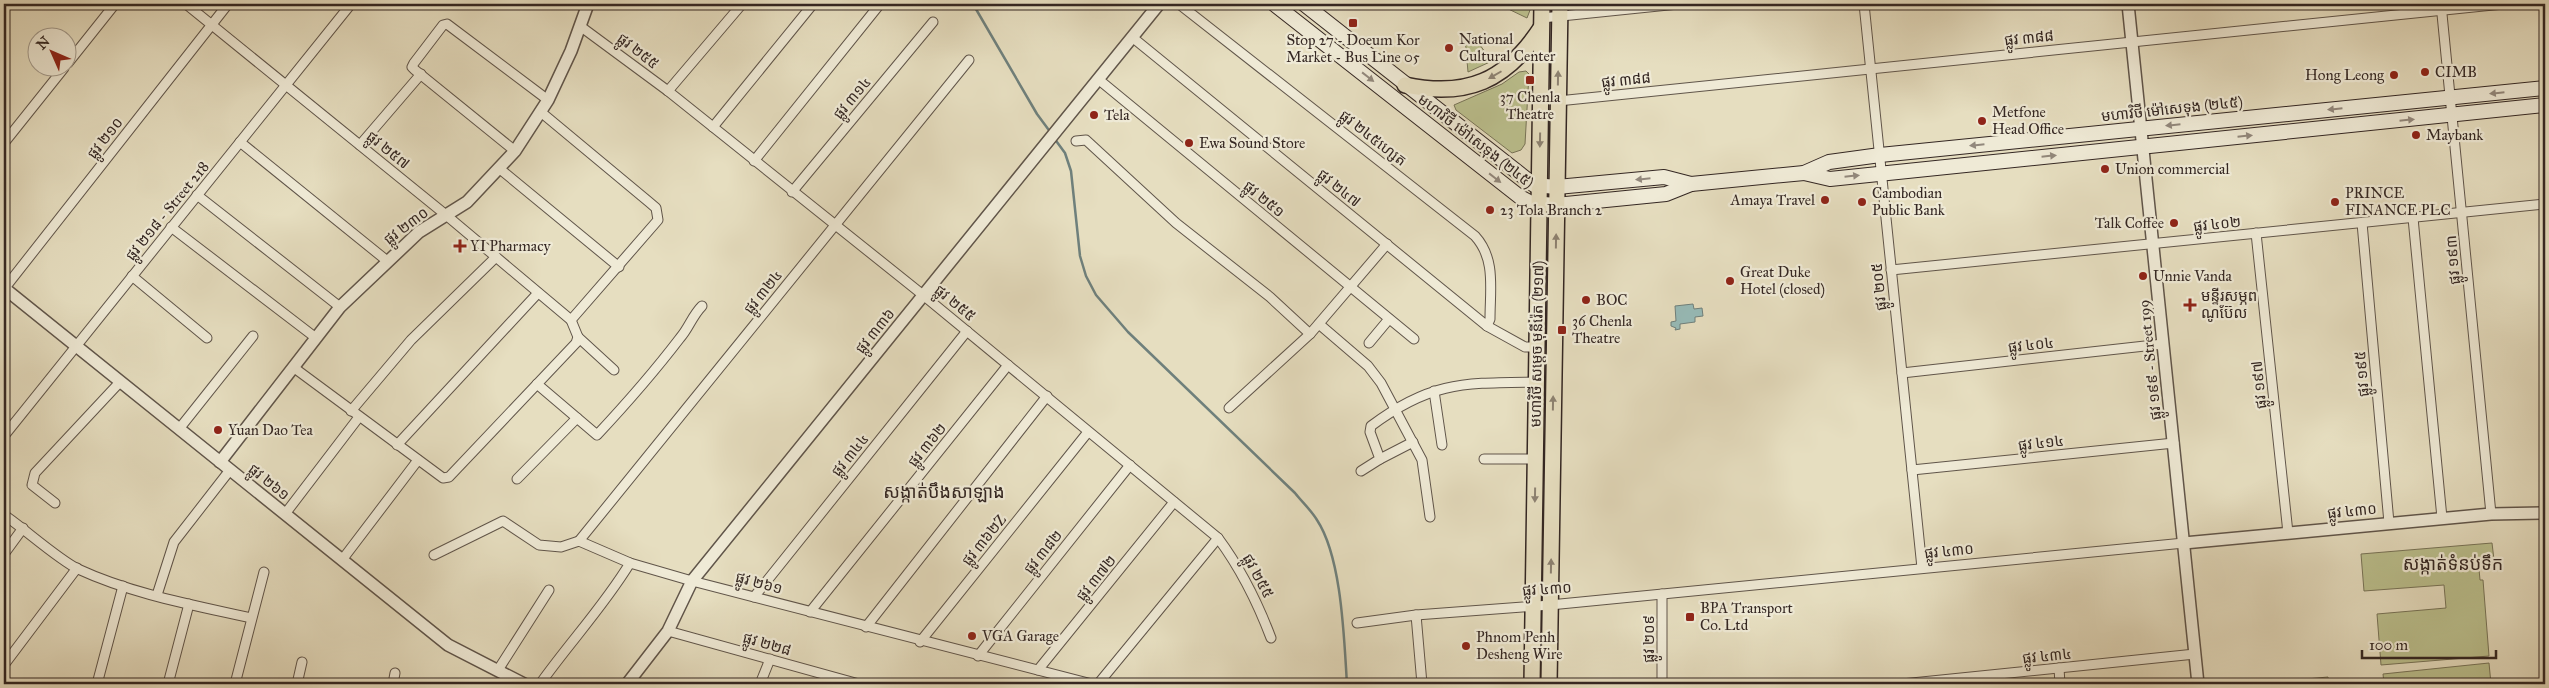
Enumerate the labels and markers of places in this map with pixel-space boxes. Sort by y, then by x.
marker: Stop 27 - Doeum Kor Market - Bus Line 05 [1347,17,1359,29]
place label: National Cultural Center [1459,30,1556,65]
place label: Stop 27 - Doeum Kor Market - Bus Line 05 [1286,31,1420,66]
marker: National Cultural Center [1443,42,1455,54]
place label: CIMB [2435,63,2477,81]
place label: Hong Leong [2305,66,2385,84]
marker: CIMB [2419,66,2431,78]
marker: Hong Leong [2388,69,2400,81]
marker: 37 Chenla Theatre [1524,74,1536,86]
place label: 37 Chenla Theatre [1500,88,1561,123]
place label: Metfone Head Office [1992,103,2064,138]
place label: Tela [1104,106,1130,124]
marker: Tela [1088,109,1100,121]
marker: Metfone Head Office [1976,115,1988,127]
place label: Maybank [2426,126,2483,144]
marker: Maybank [2410,129,2422,141]
place label: Ewa Sound Store [1199,134,1305,152]
marker: Ewa Sound Store [1183,137,1195,149]
place label: Union commercial [2115,160,2230,178]
marker: Union commercial [2099,163,2111,175]
place label: Cambodian Public Bank [1872,184,1945,219]
place label: PRINCE FINANCE PLC [2345,184,2451,219]
place label: Amaya Travel [1730,191,1816,209]
marker: Amaya Travel [1819,194,1831,206]
marker: Cambodian Public Bank [1856,196,1868,208]
marker: PRINCE FINANCE PLC [2329,196,2341,208]
place label: 23 Tola Branch 2 [1500,201,1603,219]
marker: 23 Tola Branch 2 [1484,204,1496,216]
place label: Talk Coffee [2095,214,2164,232]
marker: Talk Coffee [2168,217,2180,229]
place label: YI Pharmacy [470,237,552,255]
marker: YI Pharmacy [454,240,466,252]
place label: Great Duke Hotel (closed) [1740,263,1825,299]
place label: Unnie Vanda [2153,267,2233,285]
marker: Unnie Vanda [2137,270,2149,282]
marker: Great Duke Hotel (closed) [1724,275,1736,287]
place label: មន្ទីរសម្ភព ណូប៊ែល [2201,287,2257,322]
place label: BOC [1596,291,1628,309]
marker: BOC [1580,294,1592,306]
marker: មន្ទីរសម្ភព ណូប៊ែល [2183,298,2197,312]
place label: 36 Chenla Theatre [1572,312,1633,347]
marker: 36 Chenla Theatre [1556,324,1568,336]
place label: Yuan Dao Tea [228,421,314,439]
marker: Yuan Dao Tea [212,424,224,436]
place label: BPA Transport Co. Ltd [1700,599,1794,634]
marker: BPA Transport Co. Ltd [1684,611,1696,623]
place label: VGA Garage [981,627,1059,645]
place label: Phnom Penh Desheng Wire [1476,628,1563,663]
marker: VGA Garage [966,630,978,642]
marker: Phnom Penh Desheng Wire [1460,640,1472,652]

